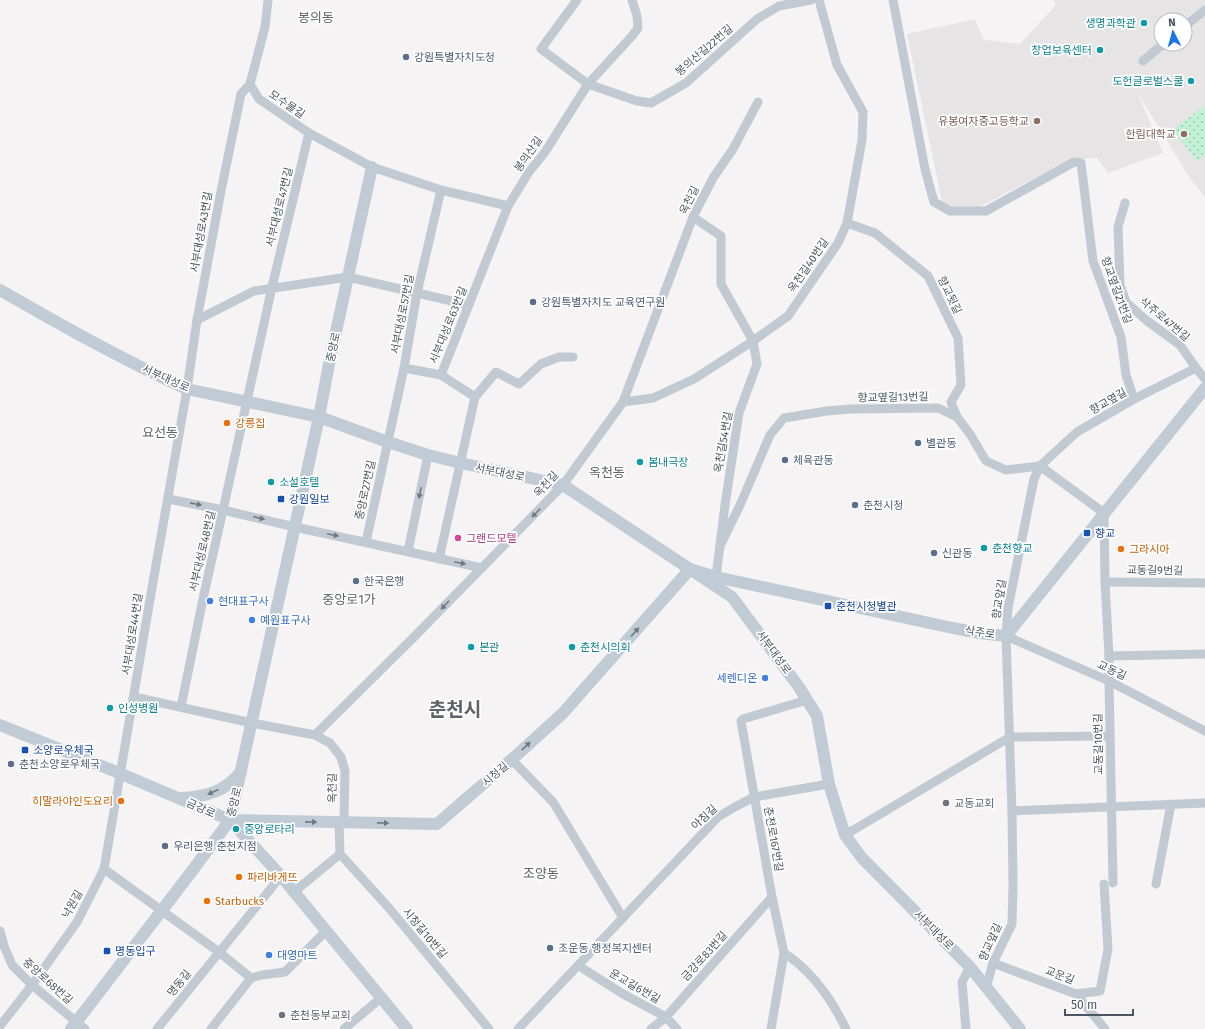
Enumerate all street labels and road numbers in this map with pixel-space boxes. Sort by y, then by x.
street label: 봉의산길22번길 [673,22,736,79]
street label: 모수물길 [266,88,307,121]
street label: 봉의산길 [511,134,545,175]
street label: 서부대성로47번길 [263,166,296,248]
street label: 옥천길 [677,184,702,217]
street label: 서부대성로43번길 [188,191,215,274]
street label: 옥천길40번길 [786,236,831,295]
street label: 향교옆길21번길 [1098,255,1135,326]
street label: 서부대성로57번길 [388,273,417,355]
street label: 향교뒷길 [935,274,964,316]
street label: 서부대성로63번길 [427,285,470,366]
street label: 삭주로47번길 [1137,295,1192,344]
street label: 중앙로 [324,331,343,363]
street label: 서부대성로 [140,362,192,395]
street label: 향교옆길 [1087,386,1129,417]
street label: 향교옆길13번길 [857,390,929,405]
street label: 옥천길54번길 [712,410,735,474]
street label: 중앙로27번길 [353,459,378,521]
street label: 서부대성로 [474,461,526,484]
street label: 옥천길 [531,469,561,500]
street label: 서부대성로48번길 [187,509,218,593]
street label: 교동길9번길 [1127,564,1183,577]
street label: 향교앞길 [990,578,1009,620]
street label: 서부대성로44번길 [120,592,145,676]
street label: 삭주로 [964,624,996,641]
street label: 서부대성로 [753,628,794,677]
street label: 교동길 [1095,658,1128,683]
street label: 교동길10번길 [1091,713,1106,775]
street label: 시청길 [480,760,511,789]
street label: 옥천길 [326,773,339,803]
street label: 중앙로 [225,786,244,818]
street label: 금강로 [184,796,217,821]
street label: 아침길 [689,802,720,832]
street label: 춘천로167번길 [761,806,786,873]
street label: 낙원길 [59,888,85,921]
street label: 시청길10번길 [400,906,449,961]
street label: 서부대성로 [911,908,956,953]
street label: 향교앞길 [976,921,1005,963]
street label: 금강로83번길 [679,929,730,984]
street label: 중앙로68번길 [20,956,75,1007]
street label: 교운길 [1043,964,1076,987]
street label: 명동길 [165,967,194,999]
street label: 운교길6번길 [607,967,662,1006]

